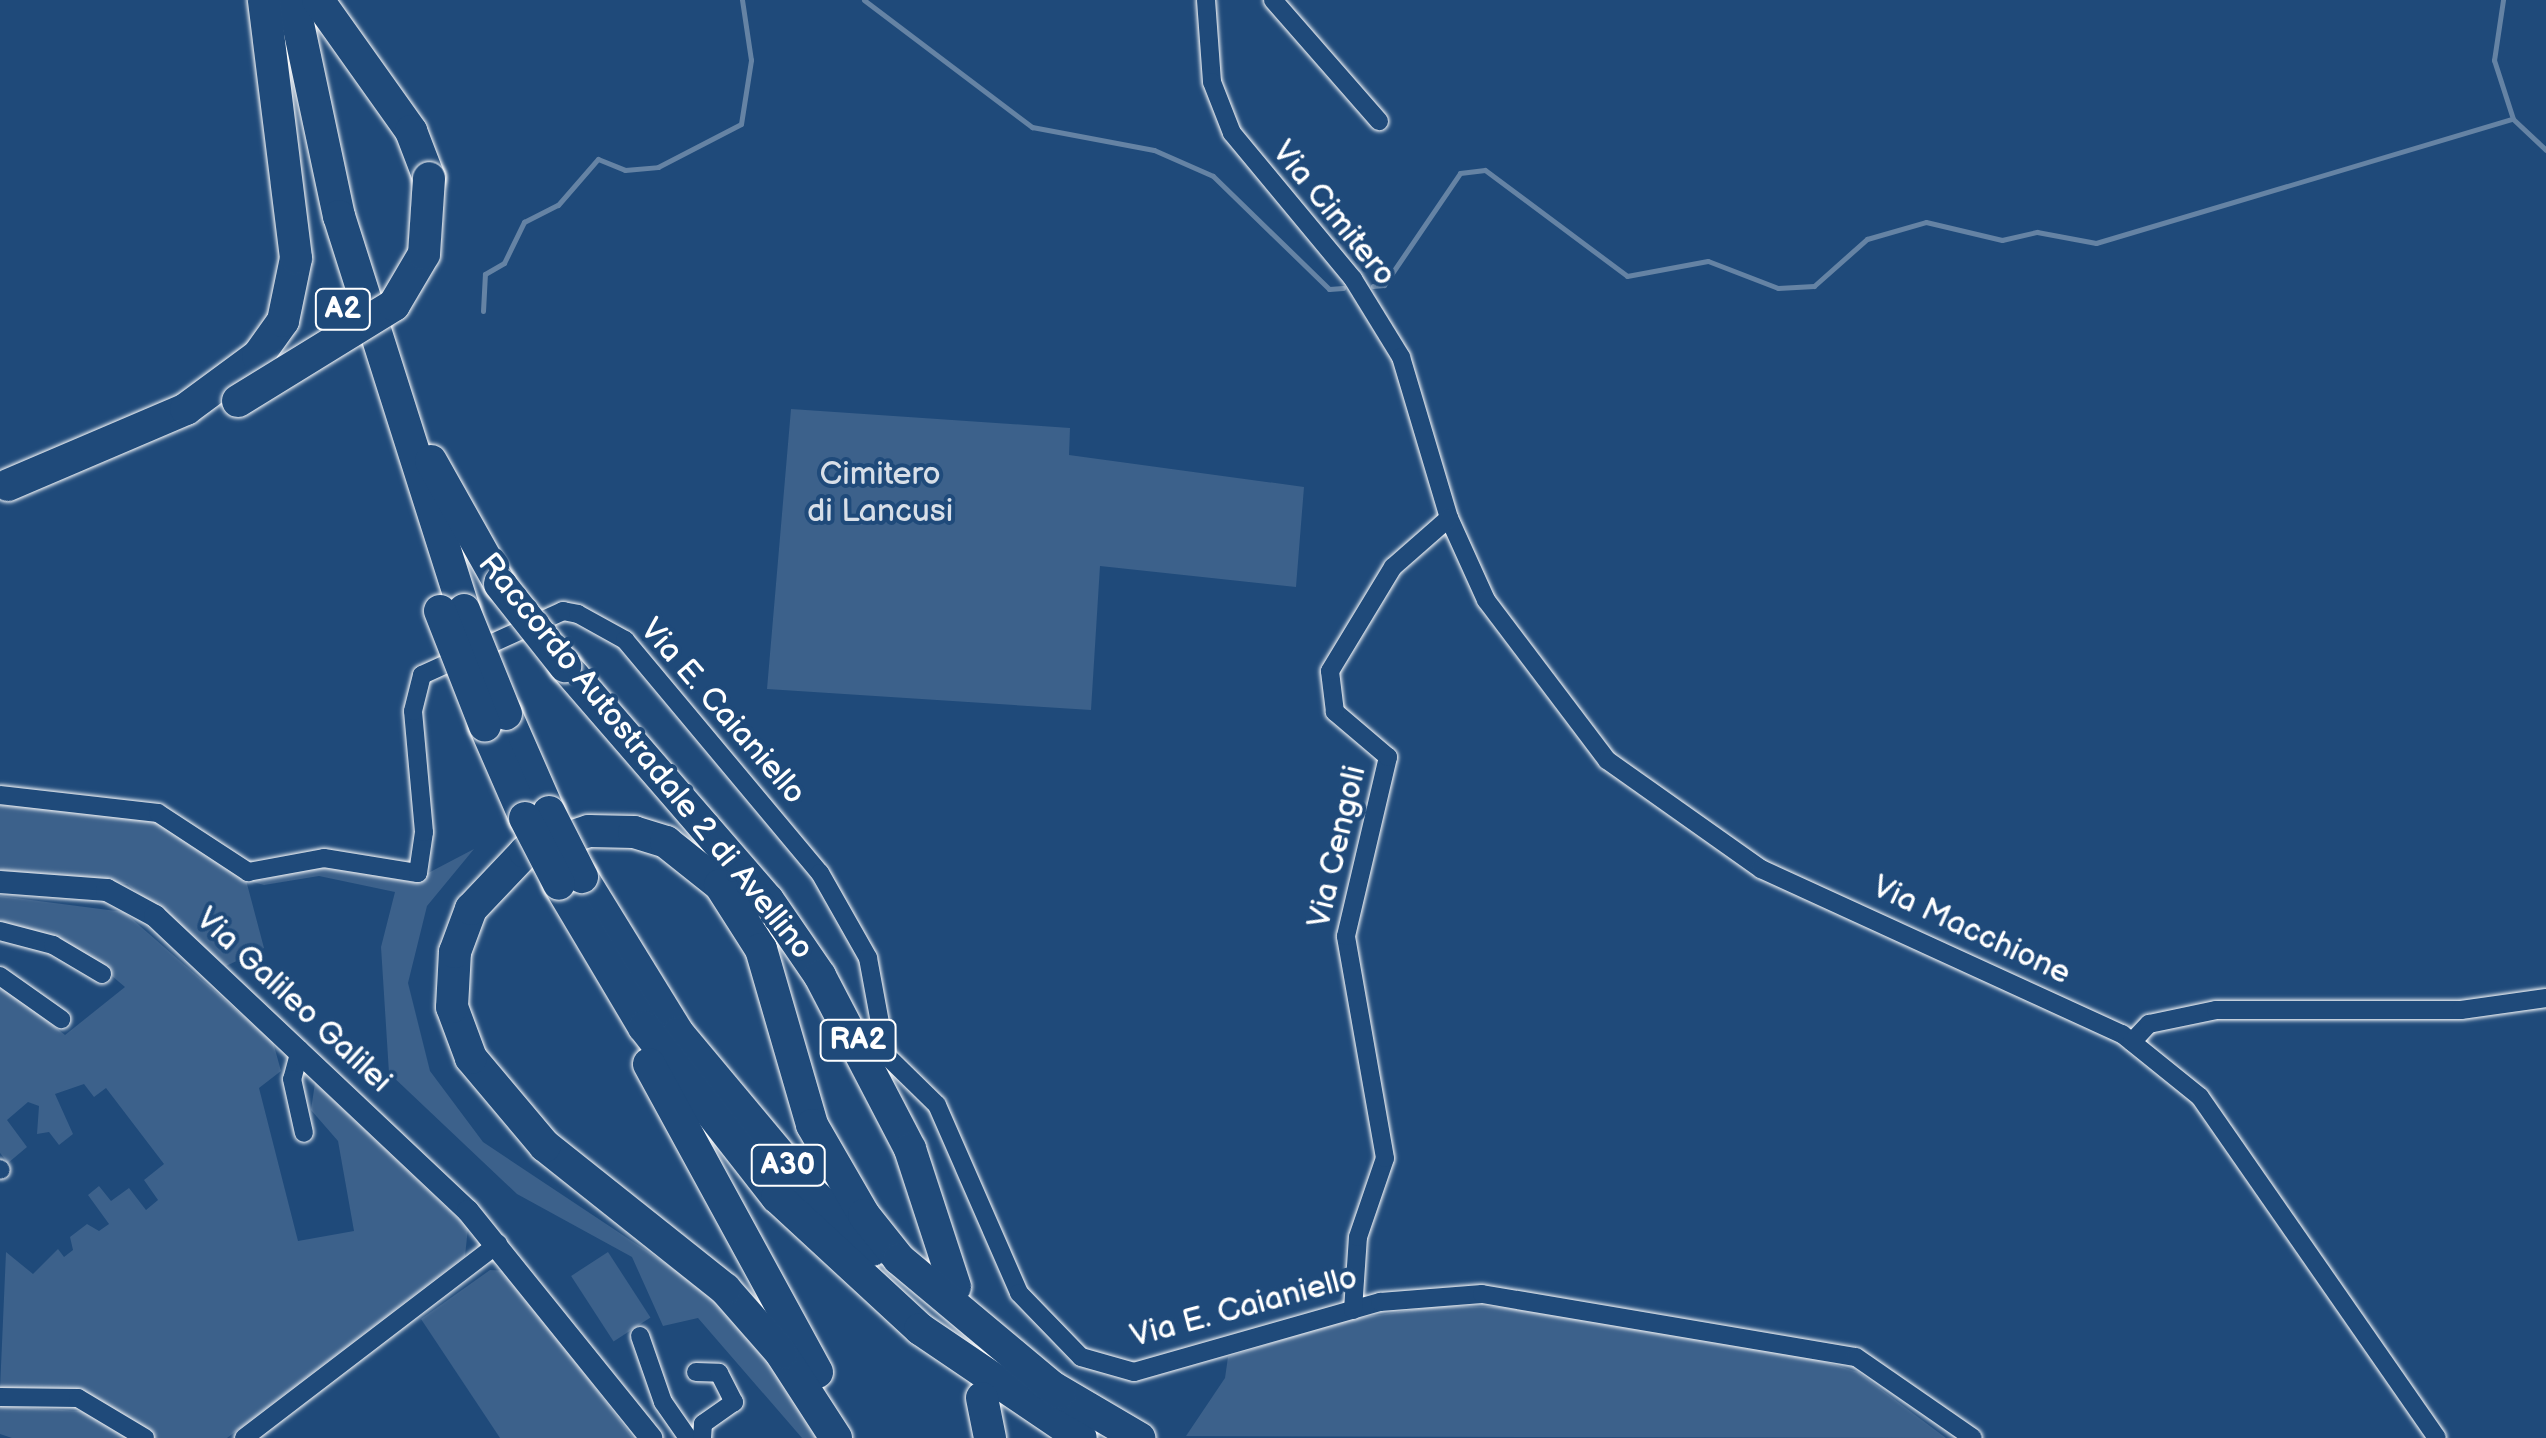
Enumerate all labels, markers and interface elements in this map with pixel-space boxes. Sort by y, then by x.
street label: Via Cimitero [1263,134,1403,294]
road number: A2 [313,284,373,334]
park label: Cimitero di Lancusi [807,457,953,532]
street label: Raccordo Autostradale 2 di Avellino [469,546,821,968]
street label: Via E. Caianiello [631,611,813,813]
street label: Via Cengoli [1301,762,1375,932]
street label: Via Macchione [1866,868,2076,994]
street label: Via Galileo Galilei [187,900,399,1102]
road number: RA2 [818,1015,898,1065]
road number: A30 [750,1140,826,1190]
street label: Via E. Caianiello [1126,1259,1362,1357]

